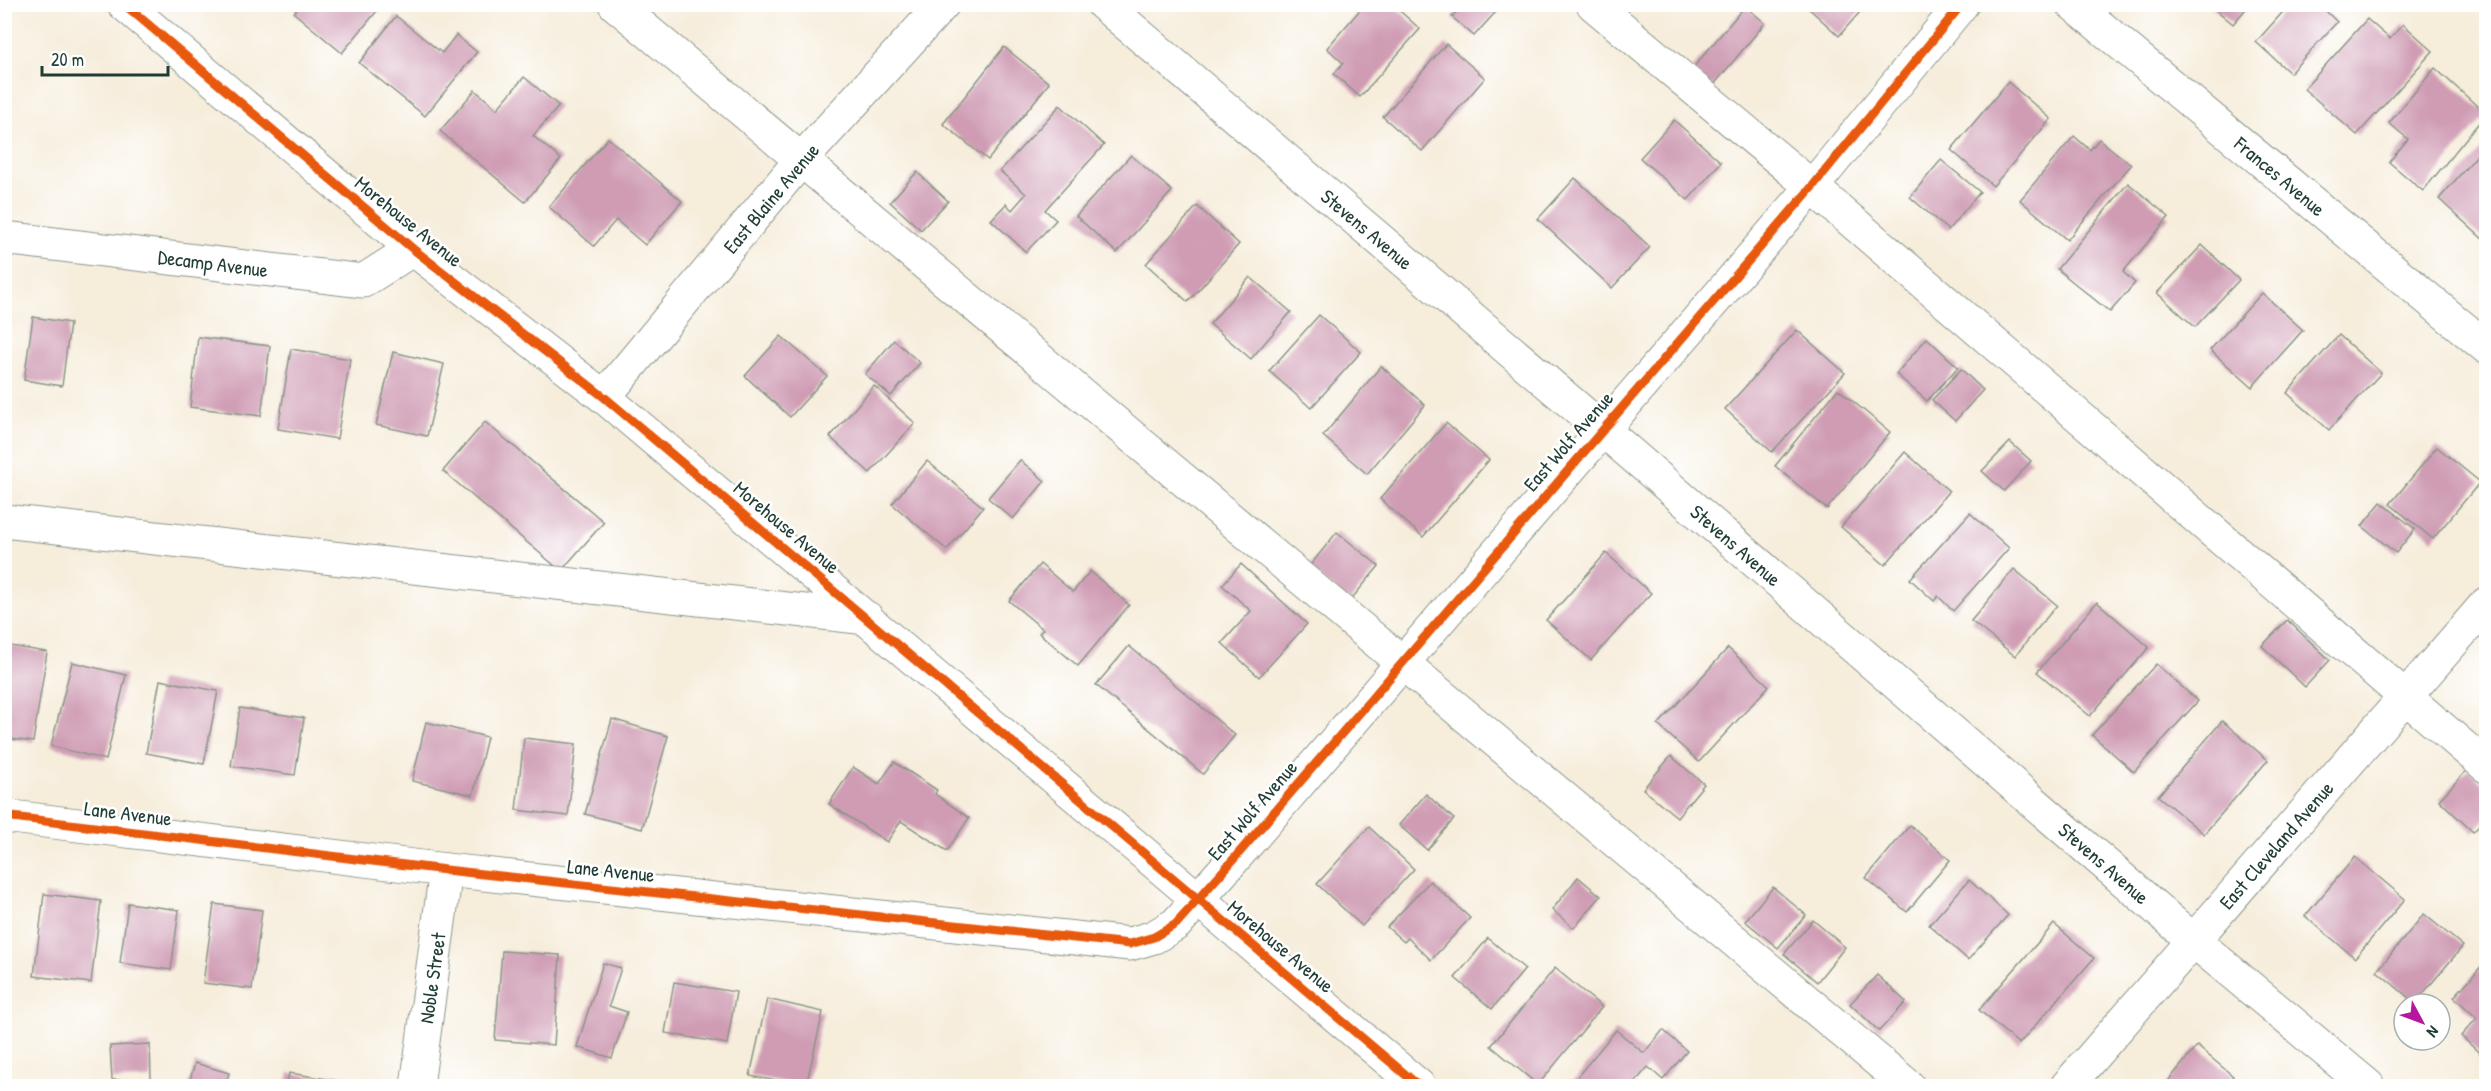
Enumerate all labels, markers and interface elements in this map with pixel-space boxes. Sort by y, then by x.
scale bar [42,39,168,77]
text: 20 m [51,47,84,72]
street label: Frances Avenue [2228,129,2331,222]
street label: East Blaine Avenue [717,137,825,259]
street label: Morehouse Avenue [350,169,468,273]
street label: Stevens Avenue [1315,183,1419,275]
street label: Decamp Avenue [156,243,270,283]
street label: East Wolf Avenue [1517,385,1619,497]
street label: Morehouse Avenue [728,475,846,579]
street label: Stevens Avenue [1685,498,1787,592]
street label: East Wolf Avenue [1201,754,1303,866]
street label: East Cleveland Avenue [2213,775,2339,915]
street label: Lane Avenue [83,794,173,832]
street label: Stevens Avenue [2053,816,2155,910]
street label: Lane Avenue [566,852,656,888]
street label: Morehouse Avenue [1222,894,1340,998]
street label: Noble Street [412,930,452,1025]
north arrow [2392,992,2452,1052]
text: N [2422,1021,2444,1043]

